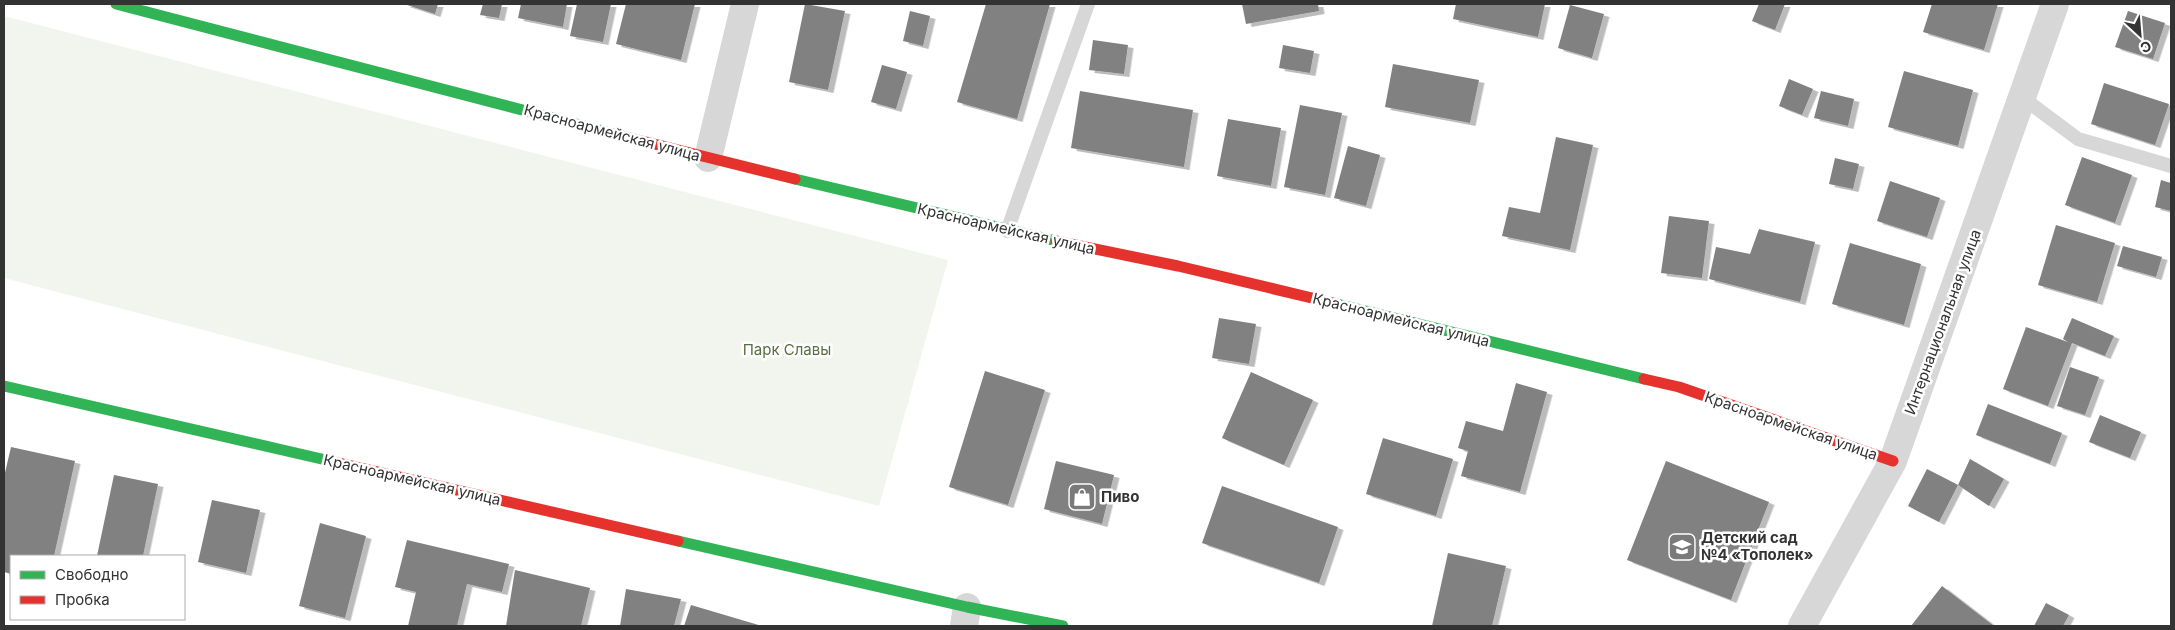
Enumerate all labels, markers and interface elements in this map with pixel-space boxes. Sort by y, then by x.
north arrow [2115,10,2165,60]
text: С [2138,37,2154,57]
street label: Красноармейская улица [522,100,702,165]
street label: Красноармейская улица [916,199,1097,258]
street label: Интернациональная улица [1900,227,1985,417]
street label: Красноармейская улица [1311,288,1491,351]
park label: Парк Славы [743,340,831,359]
street label: Красноармейская улица [1702,387,1880,464]
street label: Красноармейская улица [322,450,503,509]
shop icon: Пиво [1067,482,1097,512]
place label: Пиво [1101,487,1139,506]
place label: Детский сад №4 «Тополек» [1701,528,1814,564]
school or university icon: Детский сад №4 «Тополек» [1667,532,1697,562]
legend [10,555,185,620]
text: Свободно [55,565,129,584]
text: Пробка [55,590,110,609]

